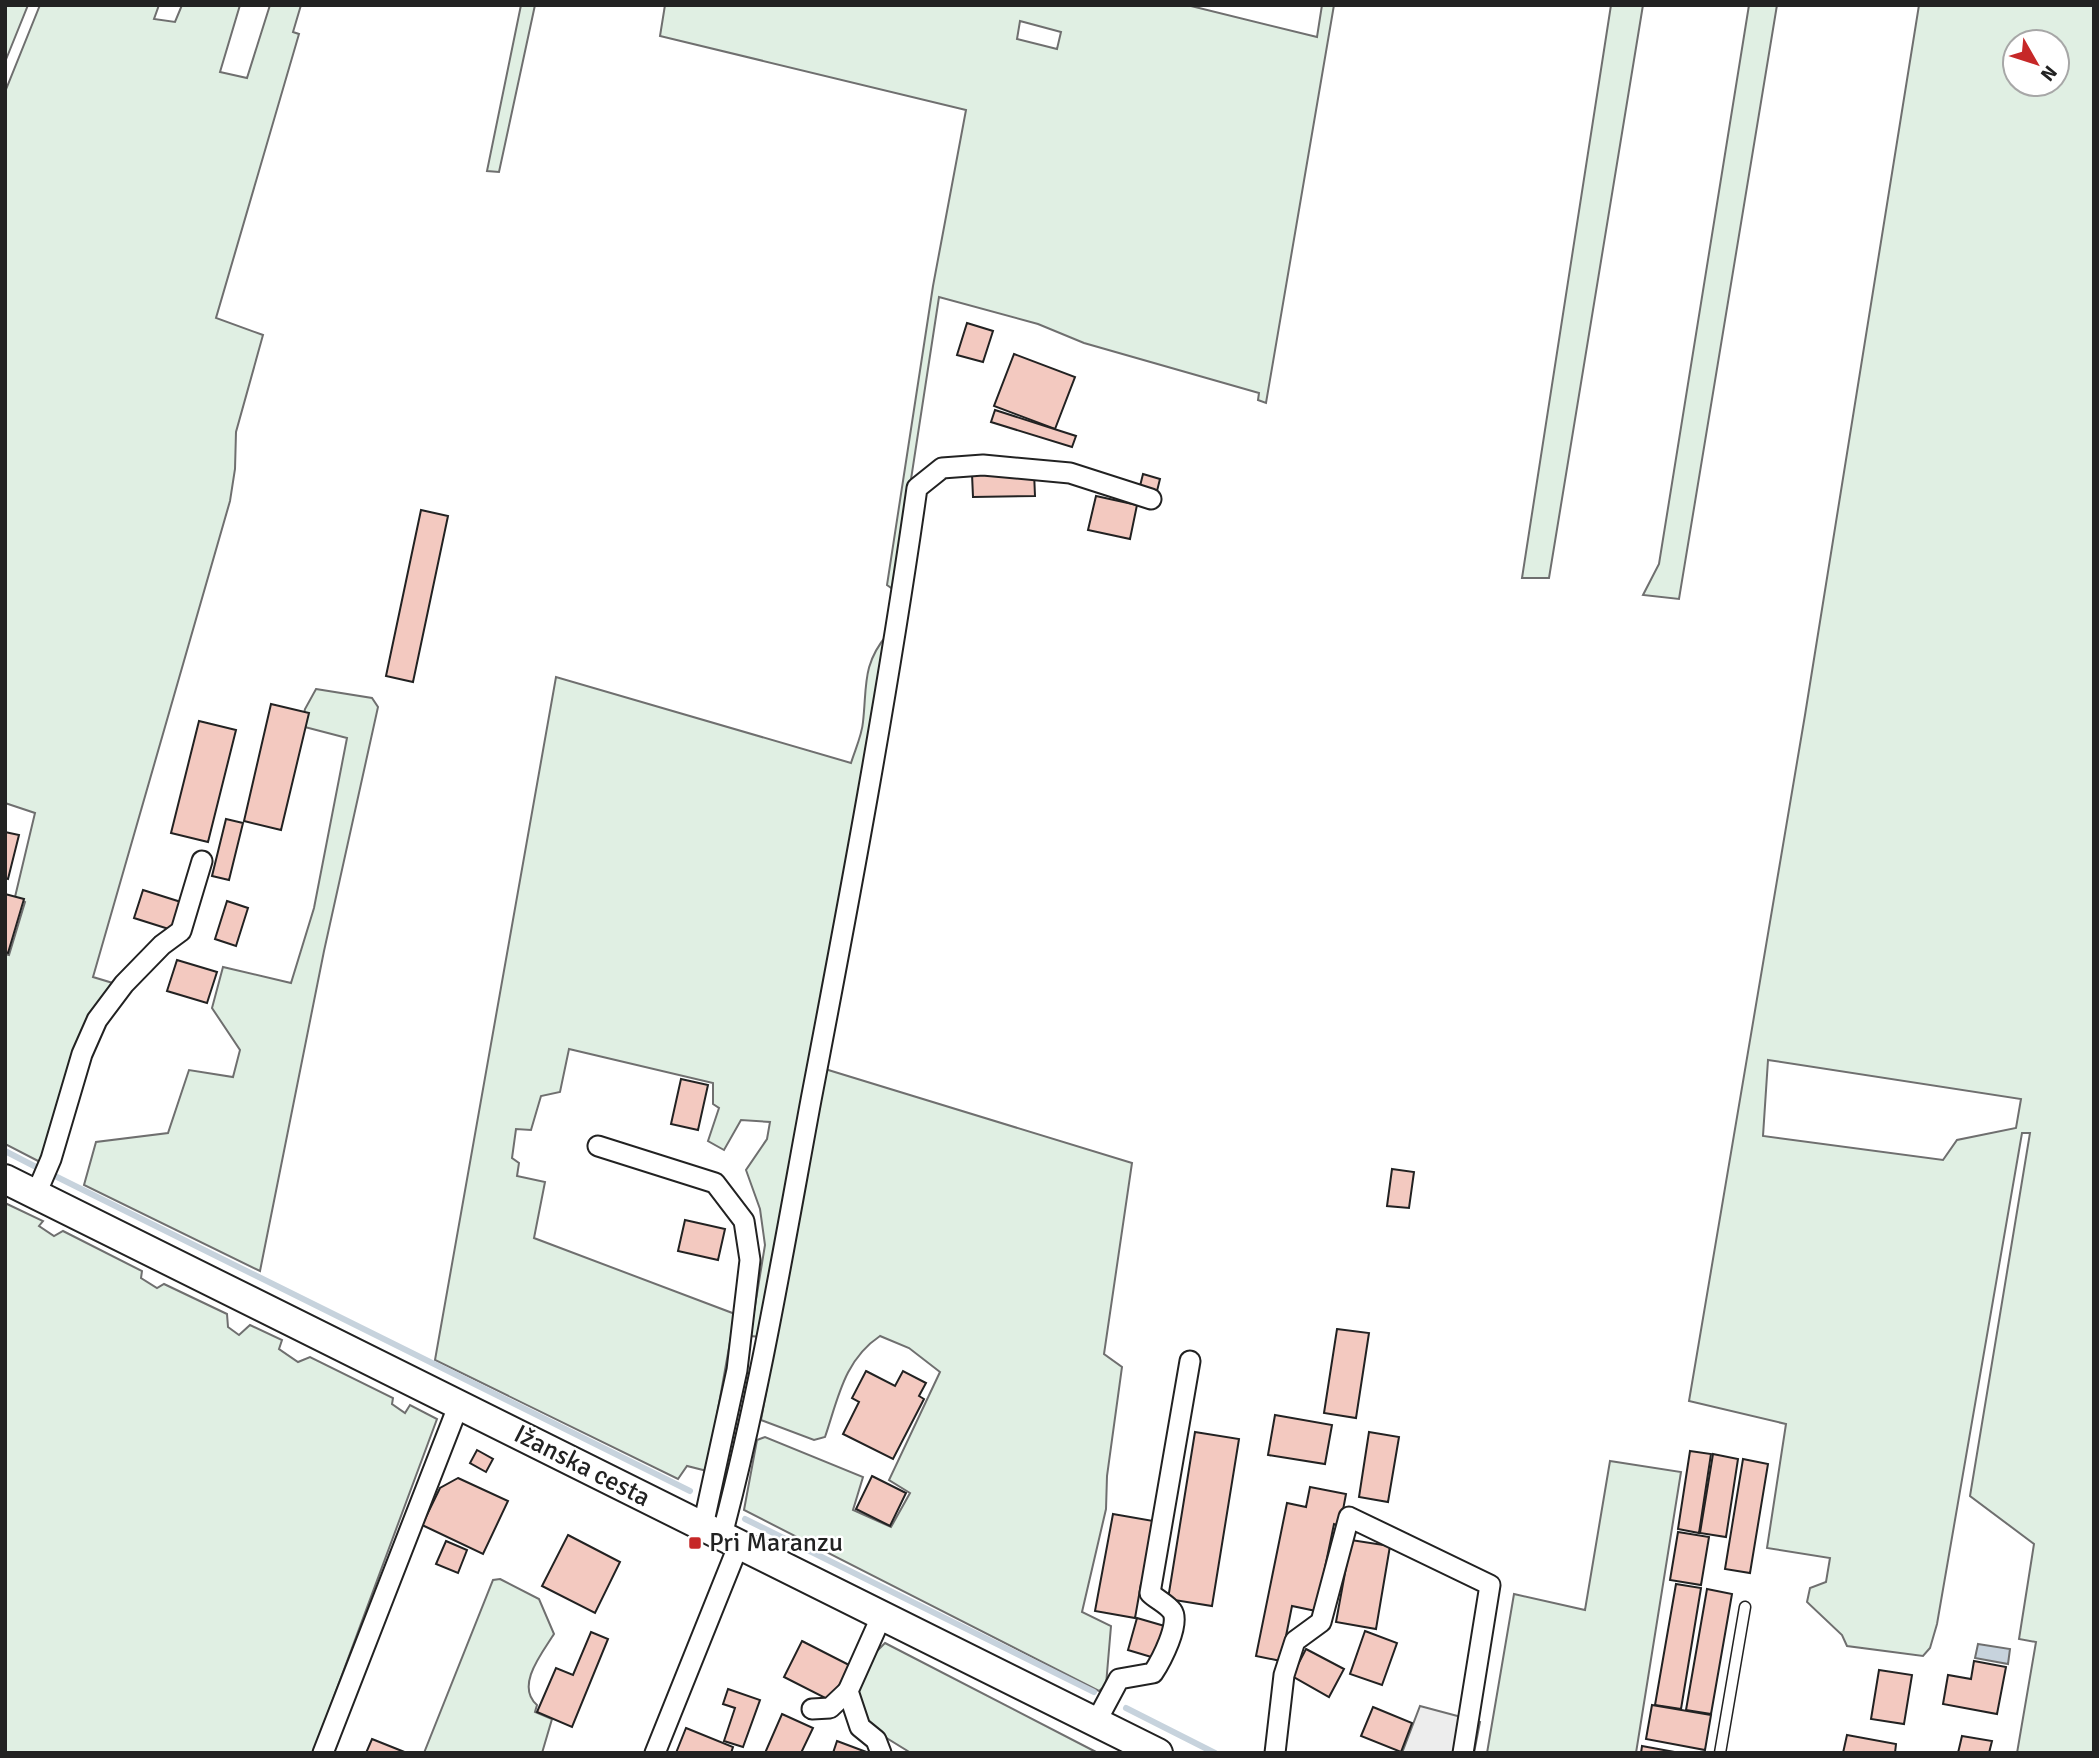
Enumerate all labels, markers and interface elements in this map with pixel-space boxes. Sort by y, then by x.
north arrow [2001,28,2071,98]
text: N [2035,60,2062,86]
street label: Ižanska cesta [508,1418,656,1514]
place label: Pri Maranzu [709,1527,843,1559]
marker: Pri Maranzu [687,1535,703,1551]

